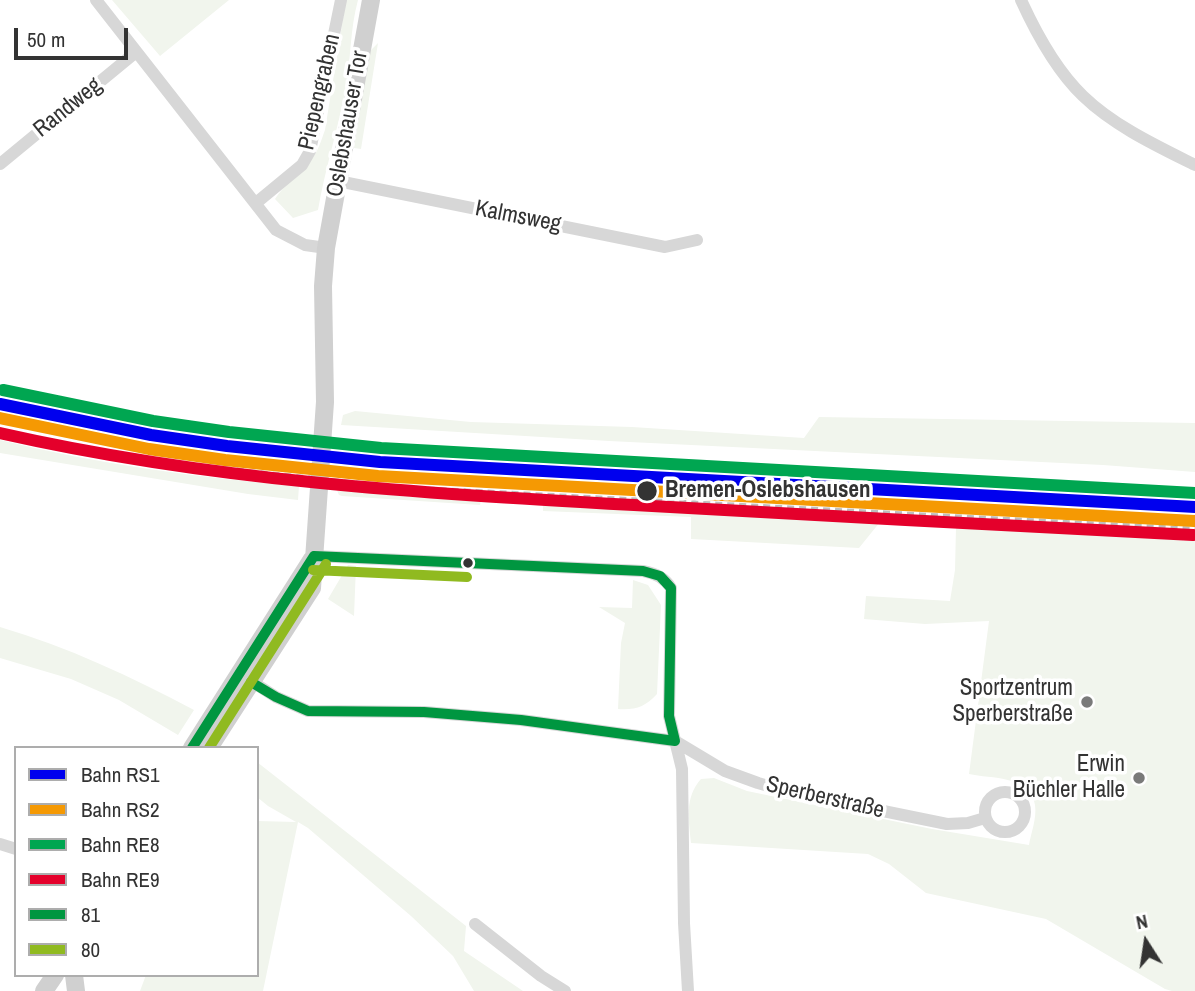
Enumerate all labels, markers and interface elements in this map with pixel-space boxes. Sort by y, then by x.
scale bar [18,14,131,58]
text: 50 m [27,25,65,54]
street label: Piepengraben [293,31,347,153]
street label: Oslebshauser Tor [322,49,374,199]
street label: Randweg [28,72,108,144]
street label: Kalmsweg [473,195,563,239]
place label: Bremen-Oslebshausen [665,477,870,505]
marker: Bremen-Oslebshausen [635,479,659,503]
unlabelled marker [461,556,475,570]
place label: Sportzentrum Sperberstraße [952,675,1073,729]
marker: Sportzentrum Sperberstraße [1079,694,1095,710]
legend [14,746,259,977]
place label: Erwin Büchler Halle [1013,751,1125,805]
text: Bahn RS1 [81,760,160,789]
marker: Erwin Büchler Halle [1131,770,1147,786]
street label: Sperberstraße [763,771,887,825]
text: Bahn RS2 [81,795,160,824]
text: Bahn RE8 [81,830,160,859]
text: Bahn RE9 [81,865,160,894]
text: 81 [81,900,100,929]
north arrow [1111,907,1181,977]
text: N [1133,908,1150,935]
text: 80 [81,935,100,964]

